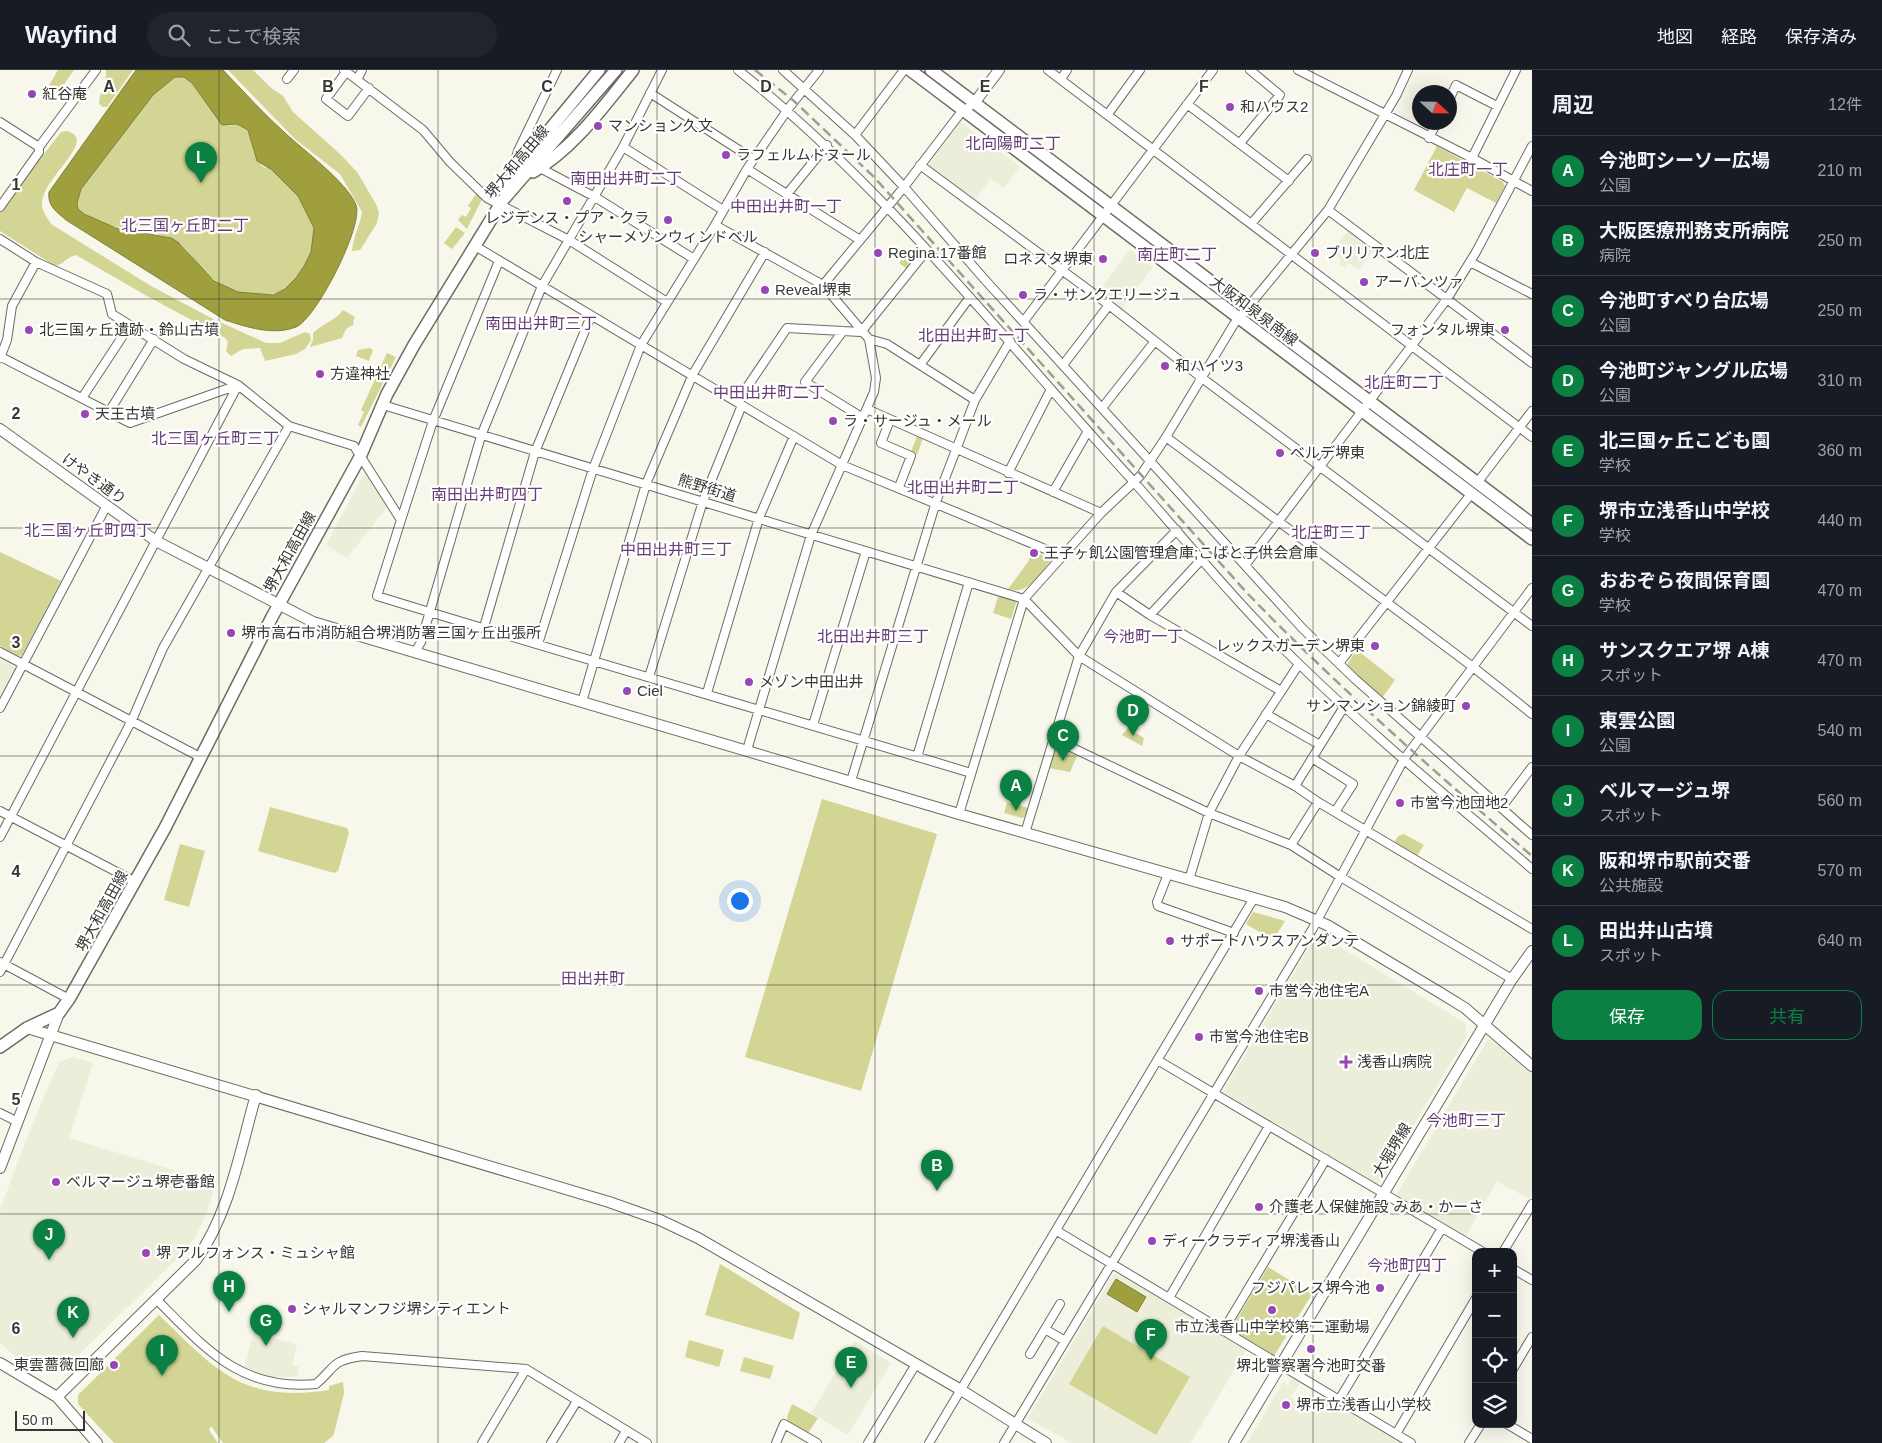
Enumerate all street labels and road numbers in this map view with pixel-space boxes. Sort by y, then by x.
street label: 堺大和高田線 [481,122,552,202]
street label: 大阪和泉泉南線 [1207,272,1301,349]
street label: けやき通り [59,450,130,508]
street label: 熊野街道 [676,471,738,504]
street label: 堺大和高田線 [260,508,319,595]
street label: 堺大和高田線 [72,867,131,954]
street label: 大堀堺線 [1369,1120,1414,1180]

